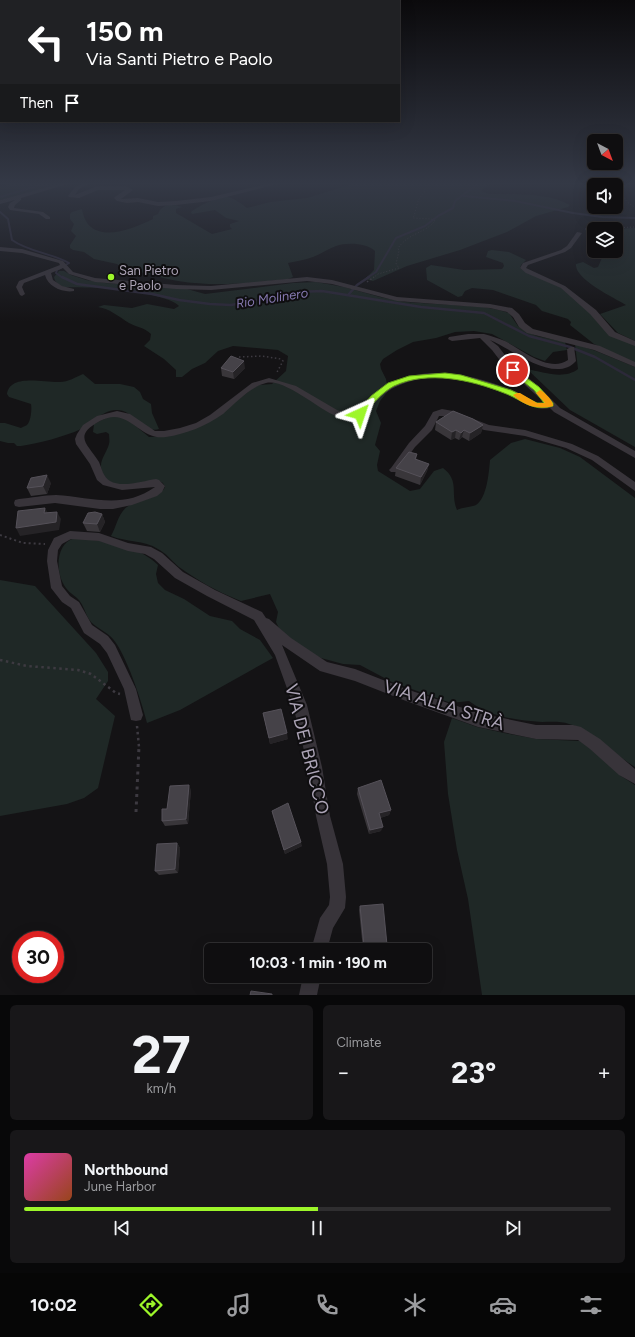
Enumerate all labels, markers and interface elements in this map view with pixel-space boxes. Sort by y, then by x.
text: 150 m [86,14,163,48]
icon: left [20,16,72,68]
text: Via Santi Pietro e Paolo [86,48,273,70]
icon: arrive [61,92,83,114]
text: Then [20,94,53,112]
north arrow [587,134,623,170]
map controls [587,134,623,258]
button: sound [587,178,623,214]
button: layers [587,222,623,258]
place label: San Pietro e Paolo [119,263,179,293]
marker: San Pietro e Paolo [106,272,116,282]
water label: Rio Molinero [235,285,310,311]
pin [496,353,530,387]
icon: arrive [502,359,524,381]
position arrow [339,393,381,435]
street label: VIA ALLA STRÀ [381,675,507,735]
street label: VIA DEI BRICCO [280,682,334,816]
speed limit sign: 30 [12,931,64,983]
text: 10:03 · 1 min · 190 m [249,954,387,972]
text: 27 [132,1024,191,1086]
text: Climate [337,1035,381,1050]
text: 23° [451,1054,496,1091]
text: − [337,1059,350,1086]
text: + [597,1059,611,1086]
text: km/h [146,1081,176,1096]
text: Northbound [84,1161,168,1179]
text: June Harbor [84,1179,156,1194]
icon: previous [111,1217,133,1239]
icon: pause [306,1217,328,1239]
icon: next [502,1217,524,1239]
icon: directions [137,1291,165,1319]
icon: music [225,1291,253,1319]
icon: phone [313,1291,341,1319]
icon: climate [401,1291,429,1319]
icon: car [489,1291,517,1319]
icon: filters [577,1291,605,1319]
text: 10:02 [30,1294,77,1316]

